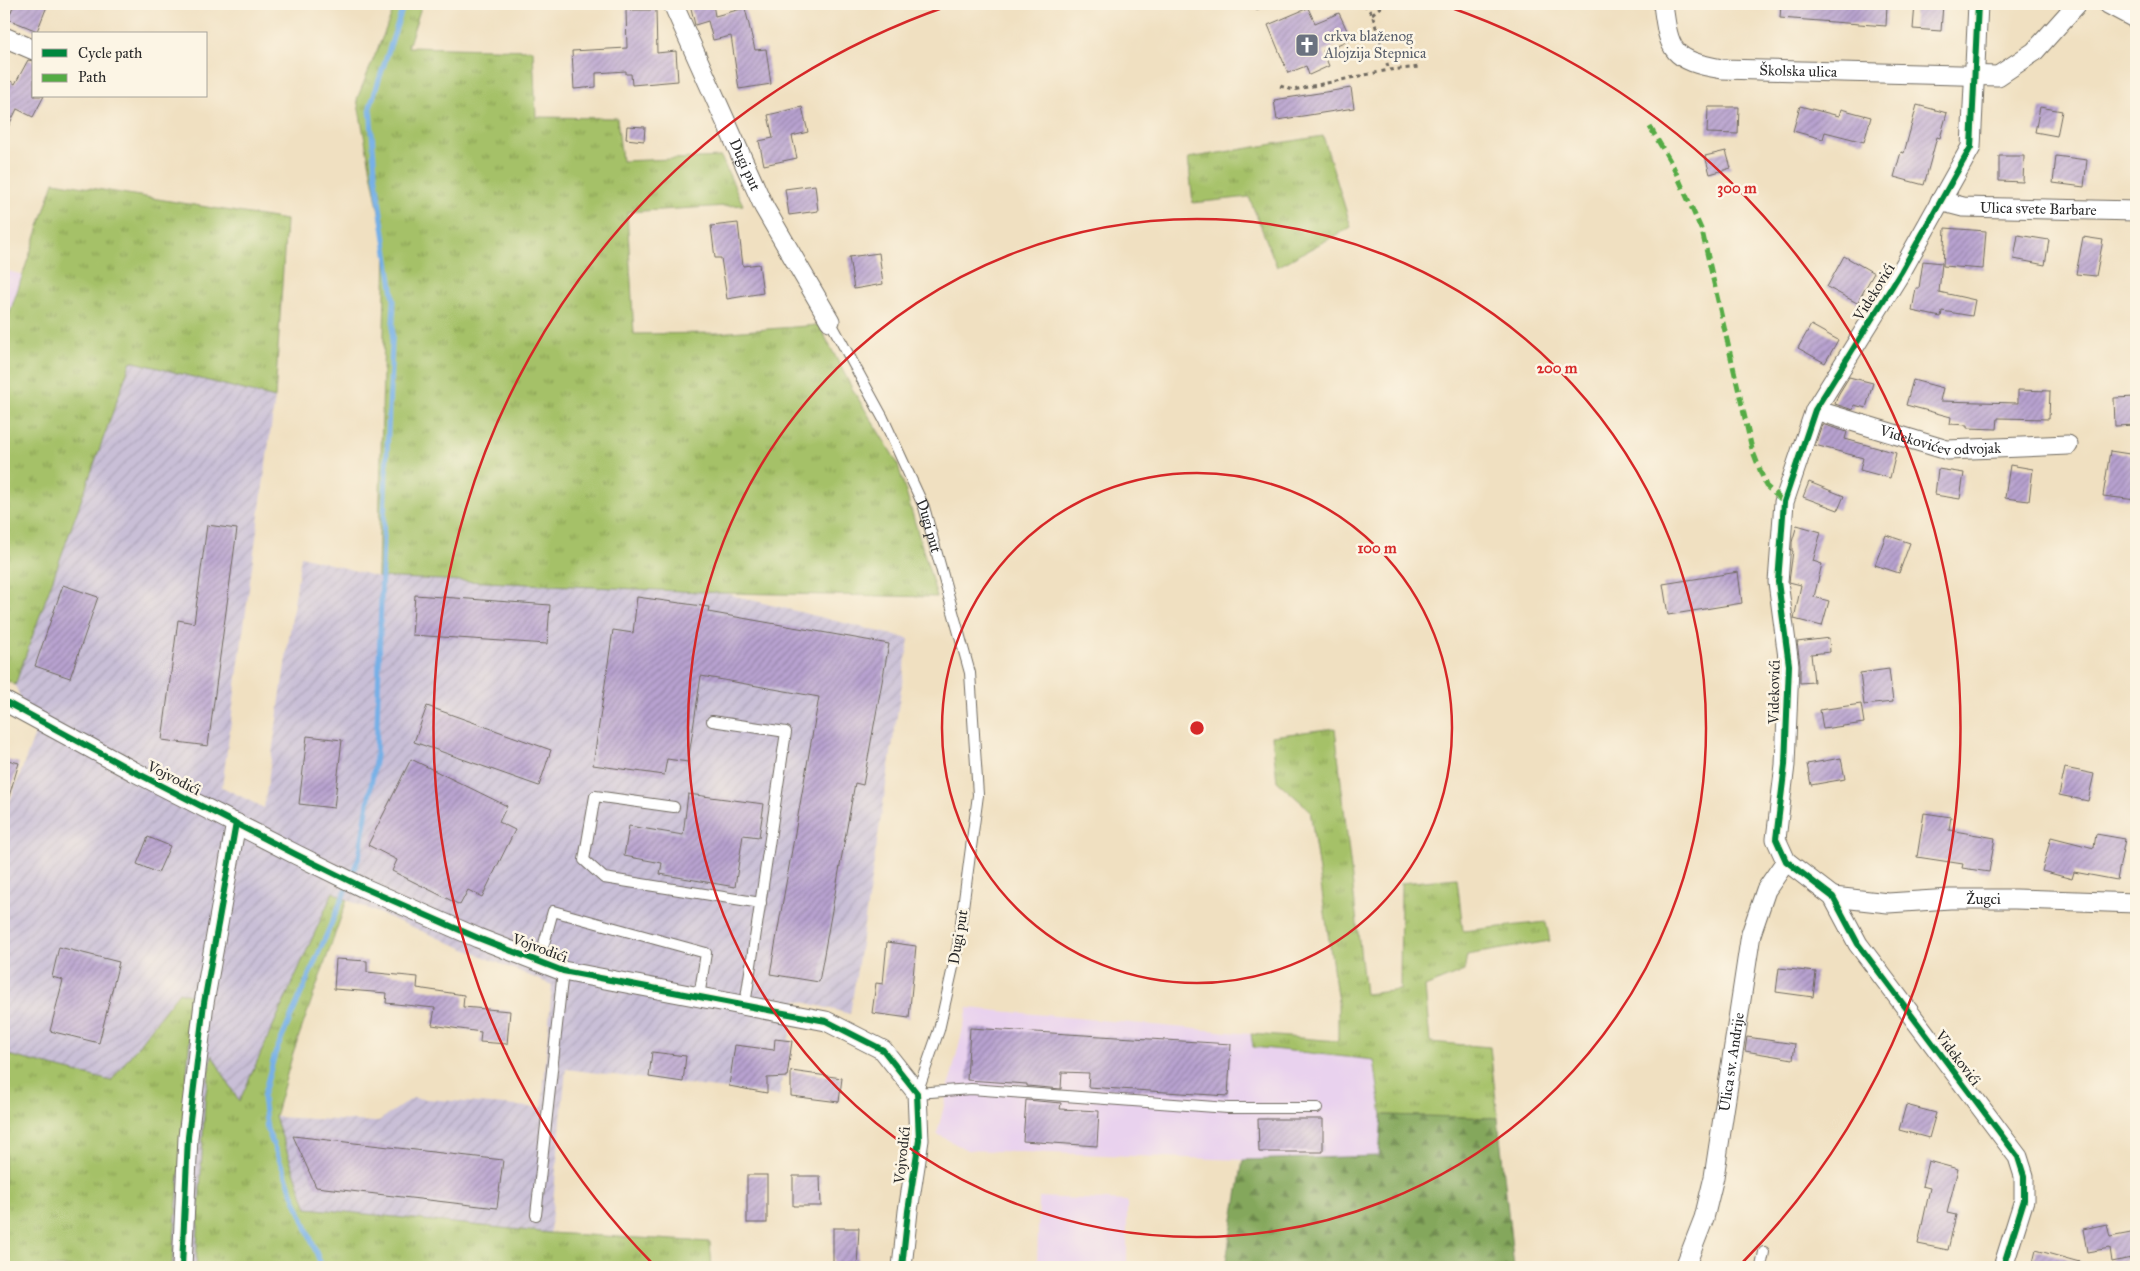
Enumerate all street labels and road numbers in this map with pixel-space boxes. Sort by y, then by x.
street label: Školska ulica [1759,60,1838,81]
street label: Dugi put [726,136,765,194]
street label: Ulica svete Barbare [1980,198,2097,219]
street label: Videkovići [1849,260,1899,325]
street label: Videkovićev odvojak [1877,421,2001,459]
street label: Dugi put [912,496,945,555]
street label: Videkovići [1764,660,1784,725]
street label: Vojvodići [143,756,204,799]
street label: Žugci [1966,889,2001,908]
street label: Dugi put [944,908,972,966]
street label: Vojvodići [509,929,570,966]
street label: Ulica sv. Andrije [1715,1011,1748,1113]
street label: Videkovići [1931,1026,1985,1089]
street label: Vojvodići [890,1125,914,1186]

